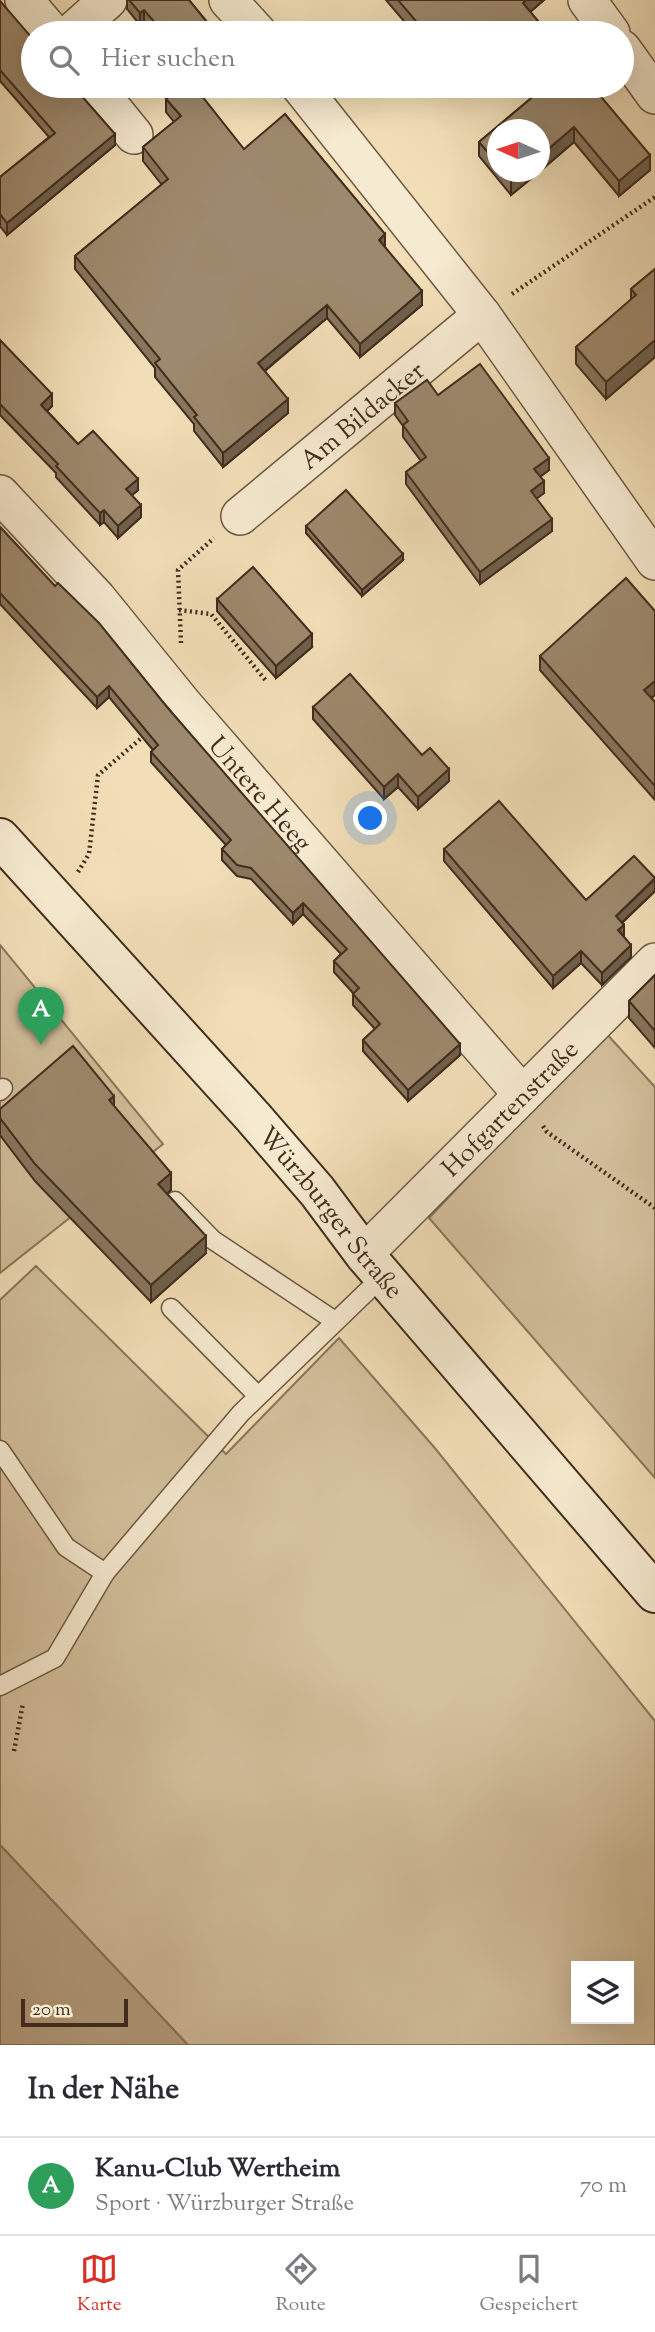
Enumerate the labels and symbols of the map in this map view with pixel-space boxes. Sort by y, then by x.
north arrow [487,119,550,182]
street label: Am Bildacker [293,354,434,480]
street label: Untere Heeg [198,729,319,861]
your location [353,801,387,835]
pin: A [18,987,64,1045]
street label: Hofgartenstraße [434,1033,588,1187]
street label: Würzburger Straße [248,1119,411,1308]
scale bar [21,1996,128,2028]

